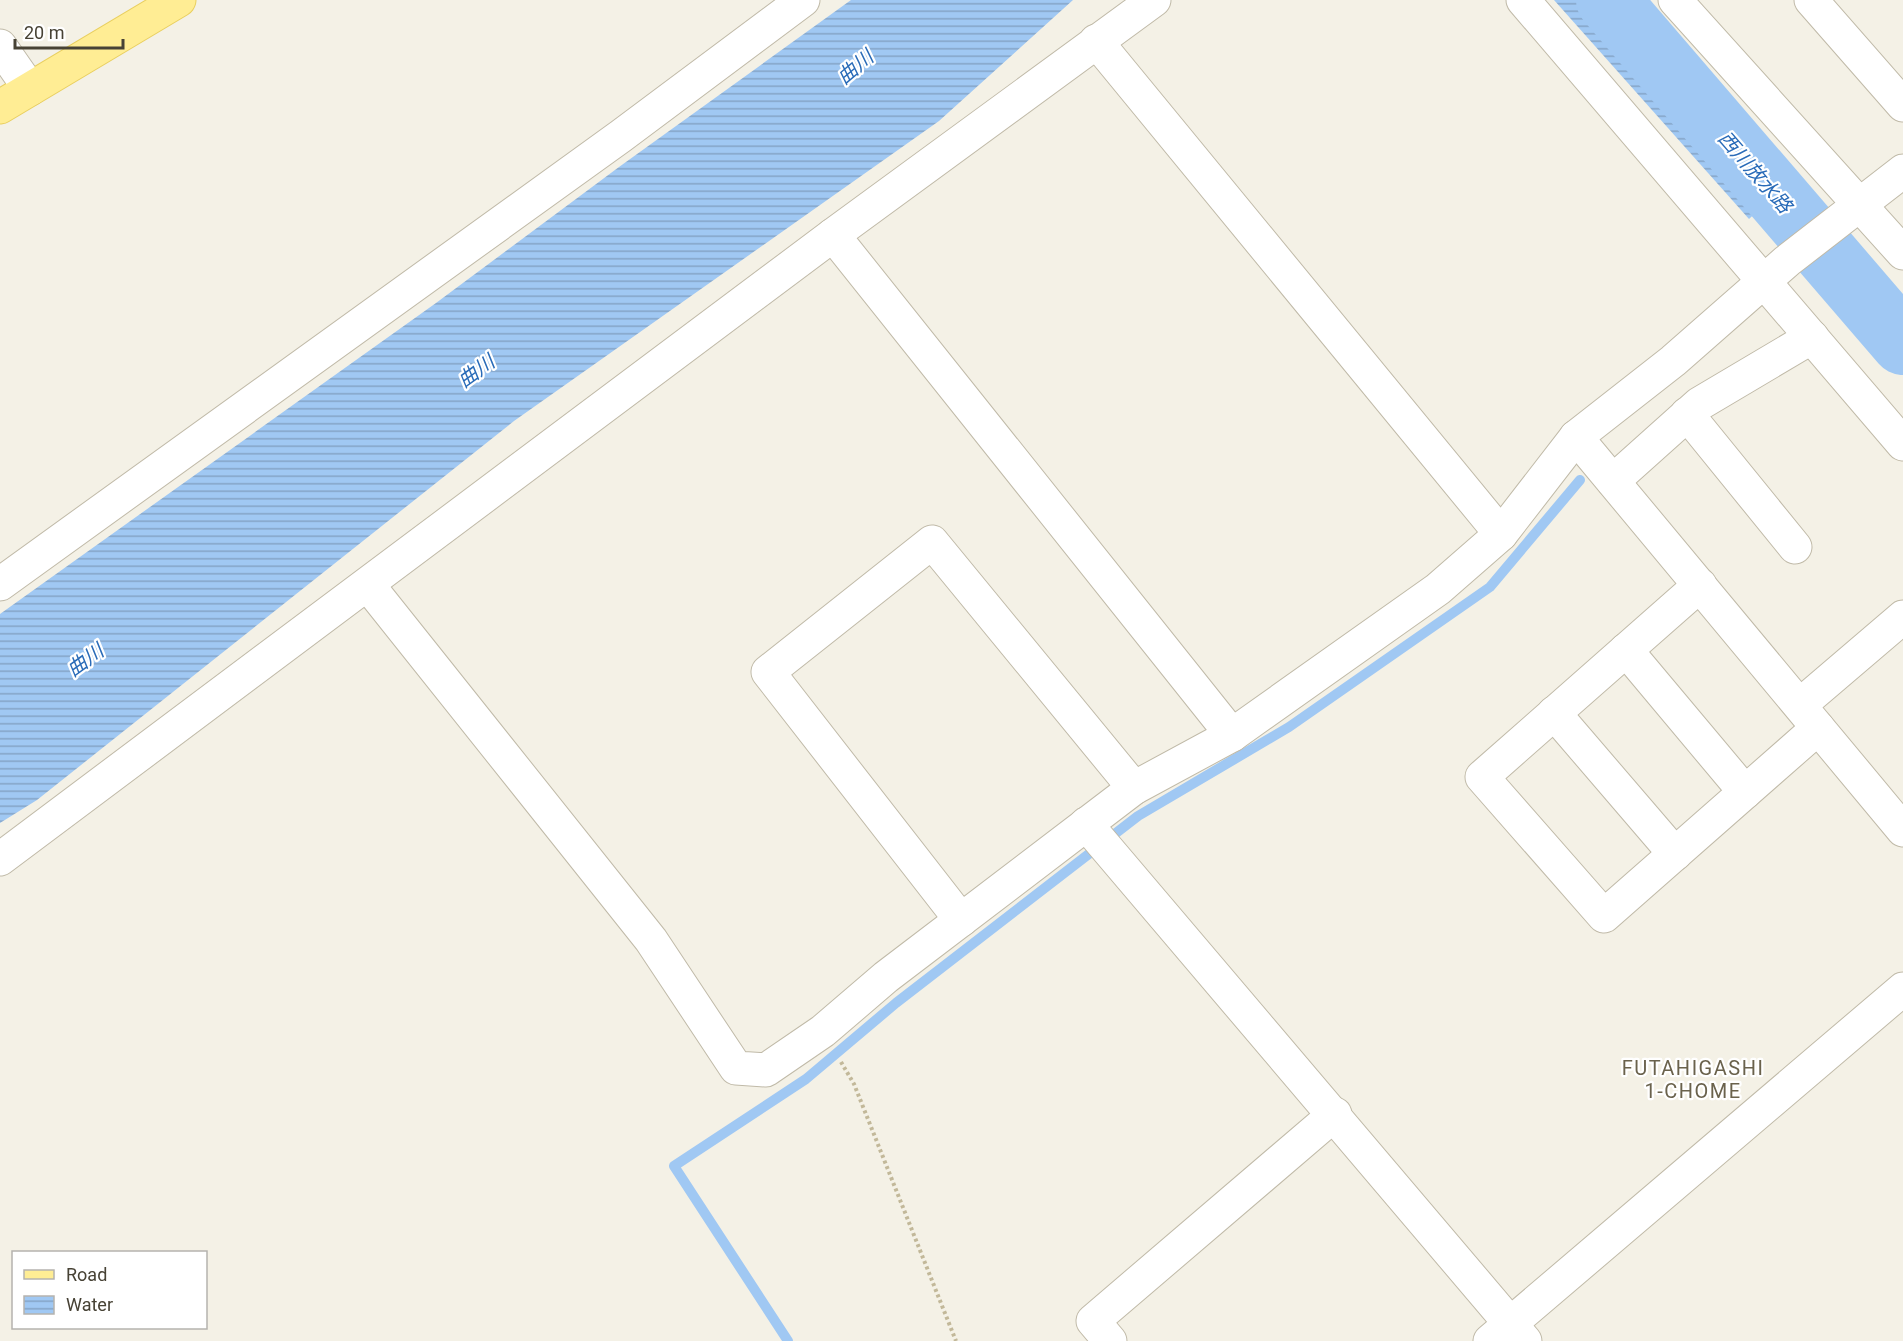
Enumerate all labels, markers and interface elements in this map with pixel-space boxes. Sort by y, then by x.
scale bar [15,12,123,50]
text: 20 m [24,22,64,43]
water label: 曲川 [832,44,880,89]
water label: 西川放水路 [1713,126,1798,219]
water label: 曲川 [453,348,501,392]
water label: 曲川 [62,637,110,681]
district label: FUTAHIGASHI 1-CHOME [1622,1056,1764,1103]
legend [12,1251,207,1329]
text: Road [66,1264,107,1285]
text: Water [66,1294,113,1315]

